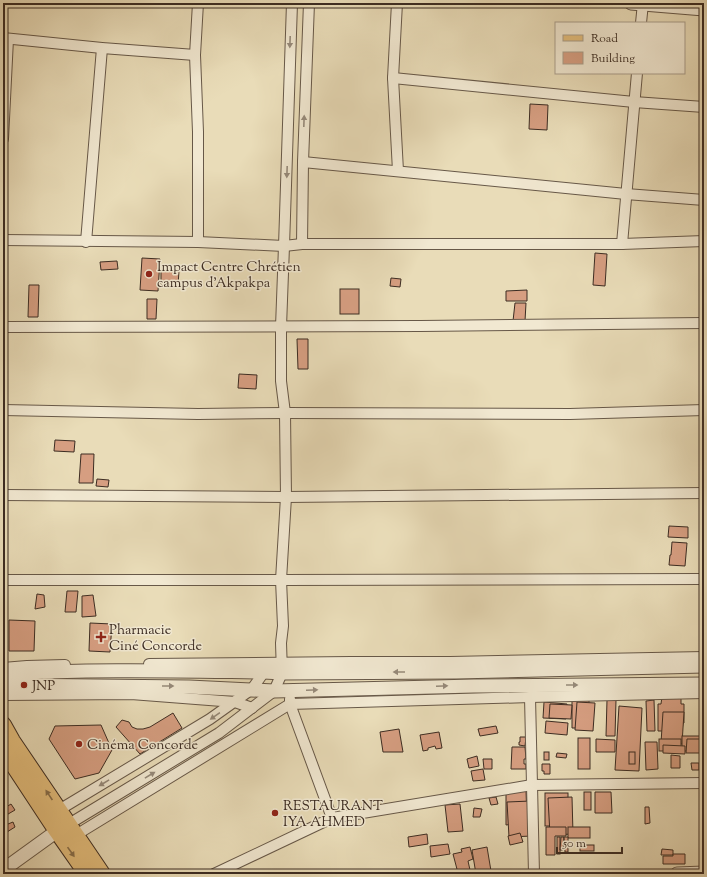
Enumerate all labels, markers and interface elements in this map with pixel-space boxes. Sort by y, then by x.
legend [555,22,685,74]
text: Road [591,30,618,48]
one-way arrow [287,36,294,48]
text: Building [591,50,635,68]
one-way arrow [301,115,308,127]
one-way arrow [283,166,290,178]
place label: Impact Centre Chrétien campus d'Akpakpa [157,258,301,294]
marker: Impact Centre Chrétien campus d'Akpakpa [144,269,154,279]
place label: Pharmacie Ciné Concorde [109,621,202,657]
marker: Pharmacie Ciné Concorde [96,632,106,642]
one-way arrow [393,669,405,676]
place label: JNP [31,677,55,697]
marker: JNP [19,680,29,690]
one-way arrow [566,682,579,688]
one-way arrow [162,683,175,689]
one-way arrow [436,683,448,690]
one-way arrow [306,687,319,693]
one-way arrow [209,712,220,720]
place label: Cinéma Concorde [87,736,198,756]
marker: Cinéma Concorde [74,739,84,749]
one-way arrow [144,771,156,778]
one-way arrow [98,780,110,787]
one-way arrow [45,790,53,800]
place label: RESTAURANT IYA AHMED [283,797,383,833]
marker: RESTAURANT IYA AHMED [270,808,280,818]
scale bar [557,829,622,855]
text: 50 m [562,835,586,853]
one-way arrow [67,846,75,857]

